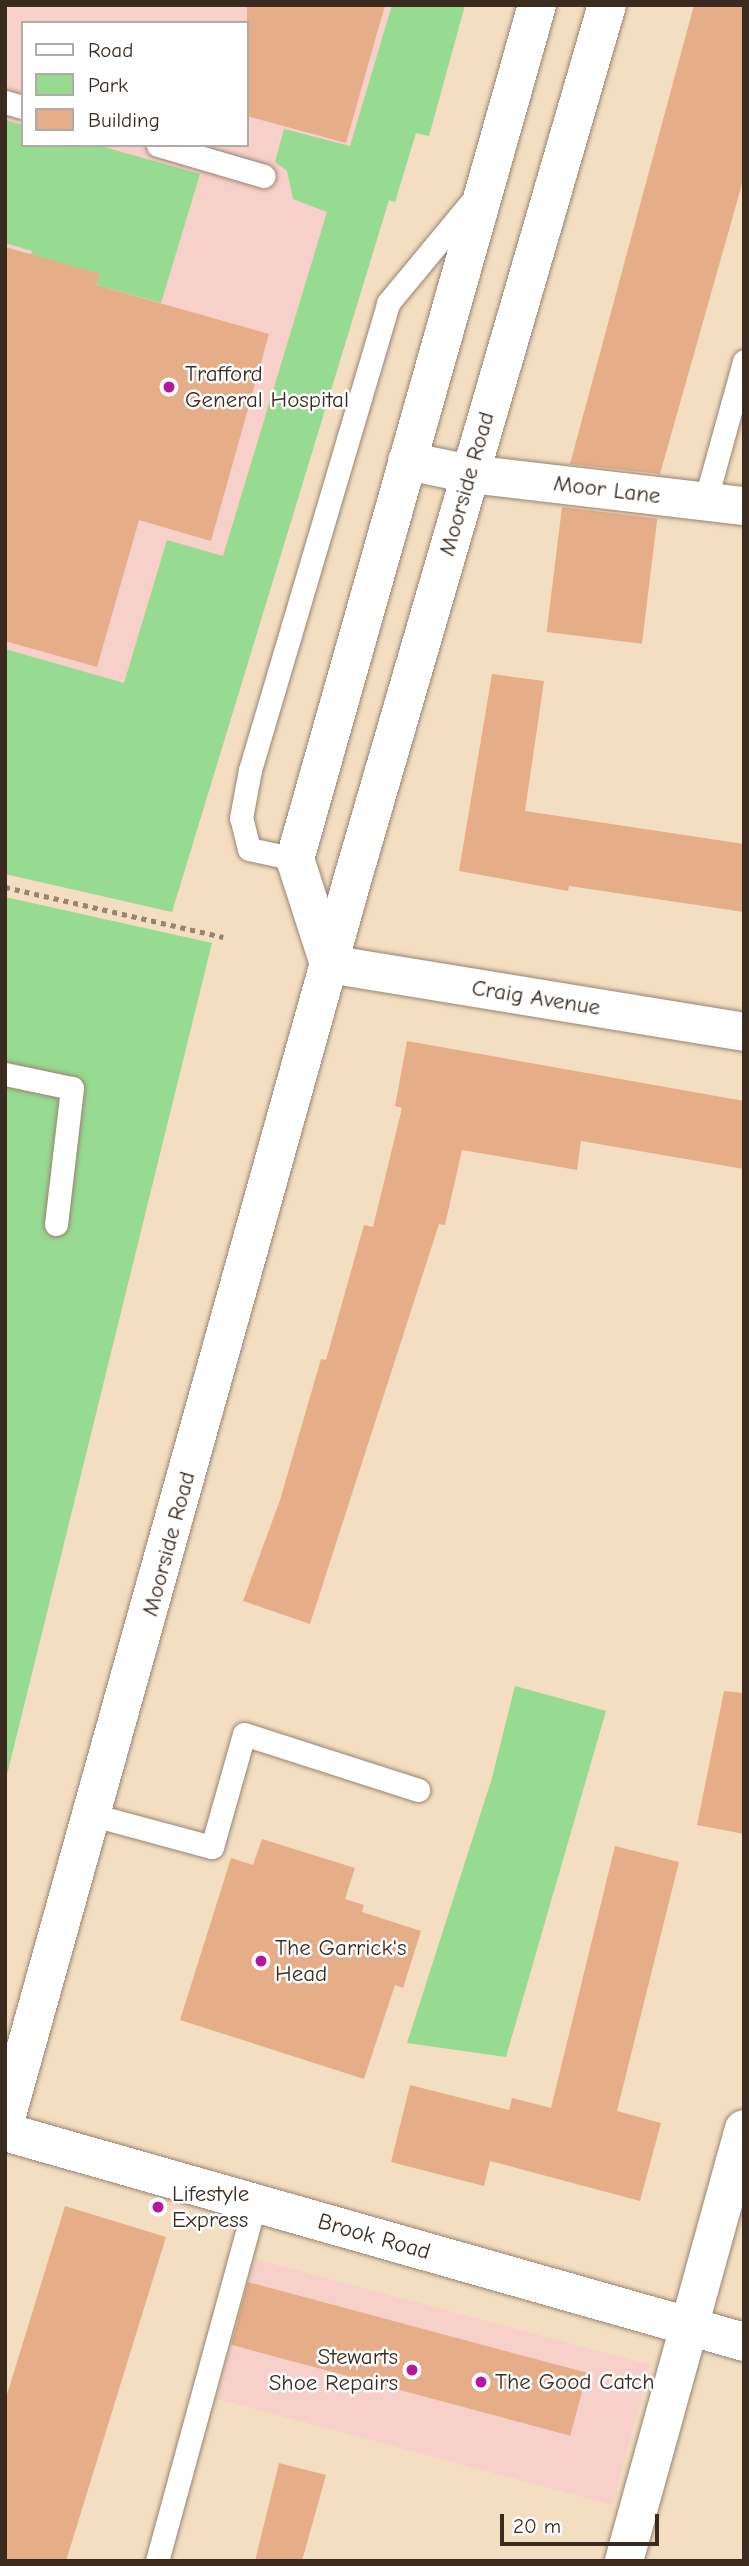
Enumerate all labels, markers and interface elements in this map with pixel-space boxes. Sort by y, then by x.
legend [21,21,248,147]
text: Road [88,38,133,62]
text: Park [88,73,128,97]
text: Building [88,108,160,132]
place label: Trafford General Hospital [185,360,349,414]
marker: Trafford General Hospital [159,377,179,397]
street label: Moorside Road [433,409,501,559]
street label: Moor Lane [552,470,662,510]
street label: Craig Avenue [470,974,602,1022]
street label: Moorside Road [136,1469,202,1619]
place label: The Garrick's Head [275,1934,407,1988]
marker: The Garrick's Head [253,1953,269,1969]
place label: Lifestyle Express [172,2180,249,2234]
marker: Lifestyle Express [150,2199,166,2215]
street label: Brook Road [315,2208,433,2266]
place label: Stewarts Shoe Repairs [269,2343,398,2397]
marker: Stewarts Shoe Repairs [404,2362,420,2378]
place label: The Good Catch [495,2368,655,2396]
marker: The Good Catch [473,2374,489,2390]
scale bar [504,2500,663,2544]
text: 20 m [513,2514,561,2538]

